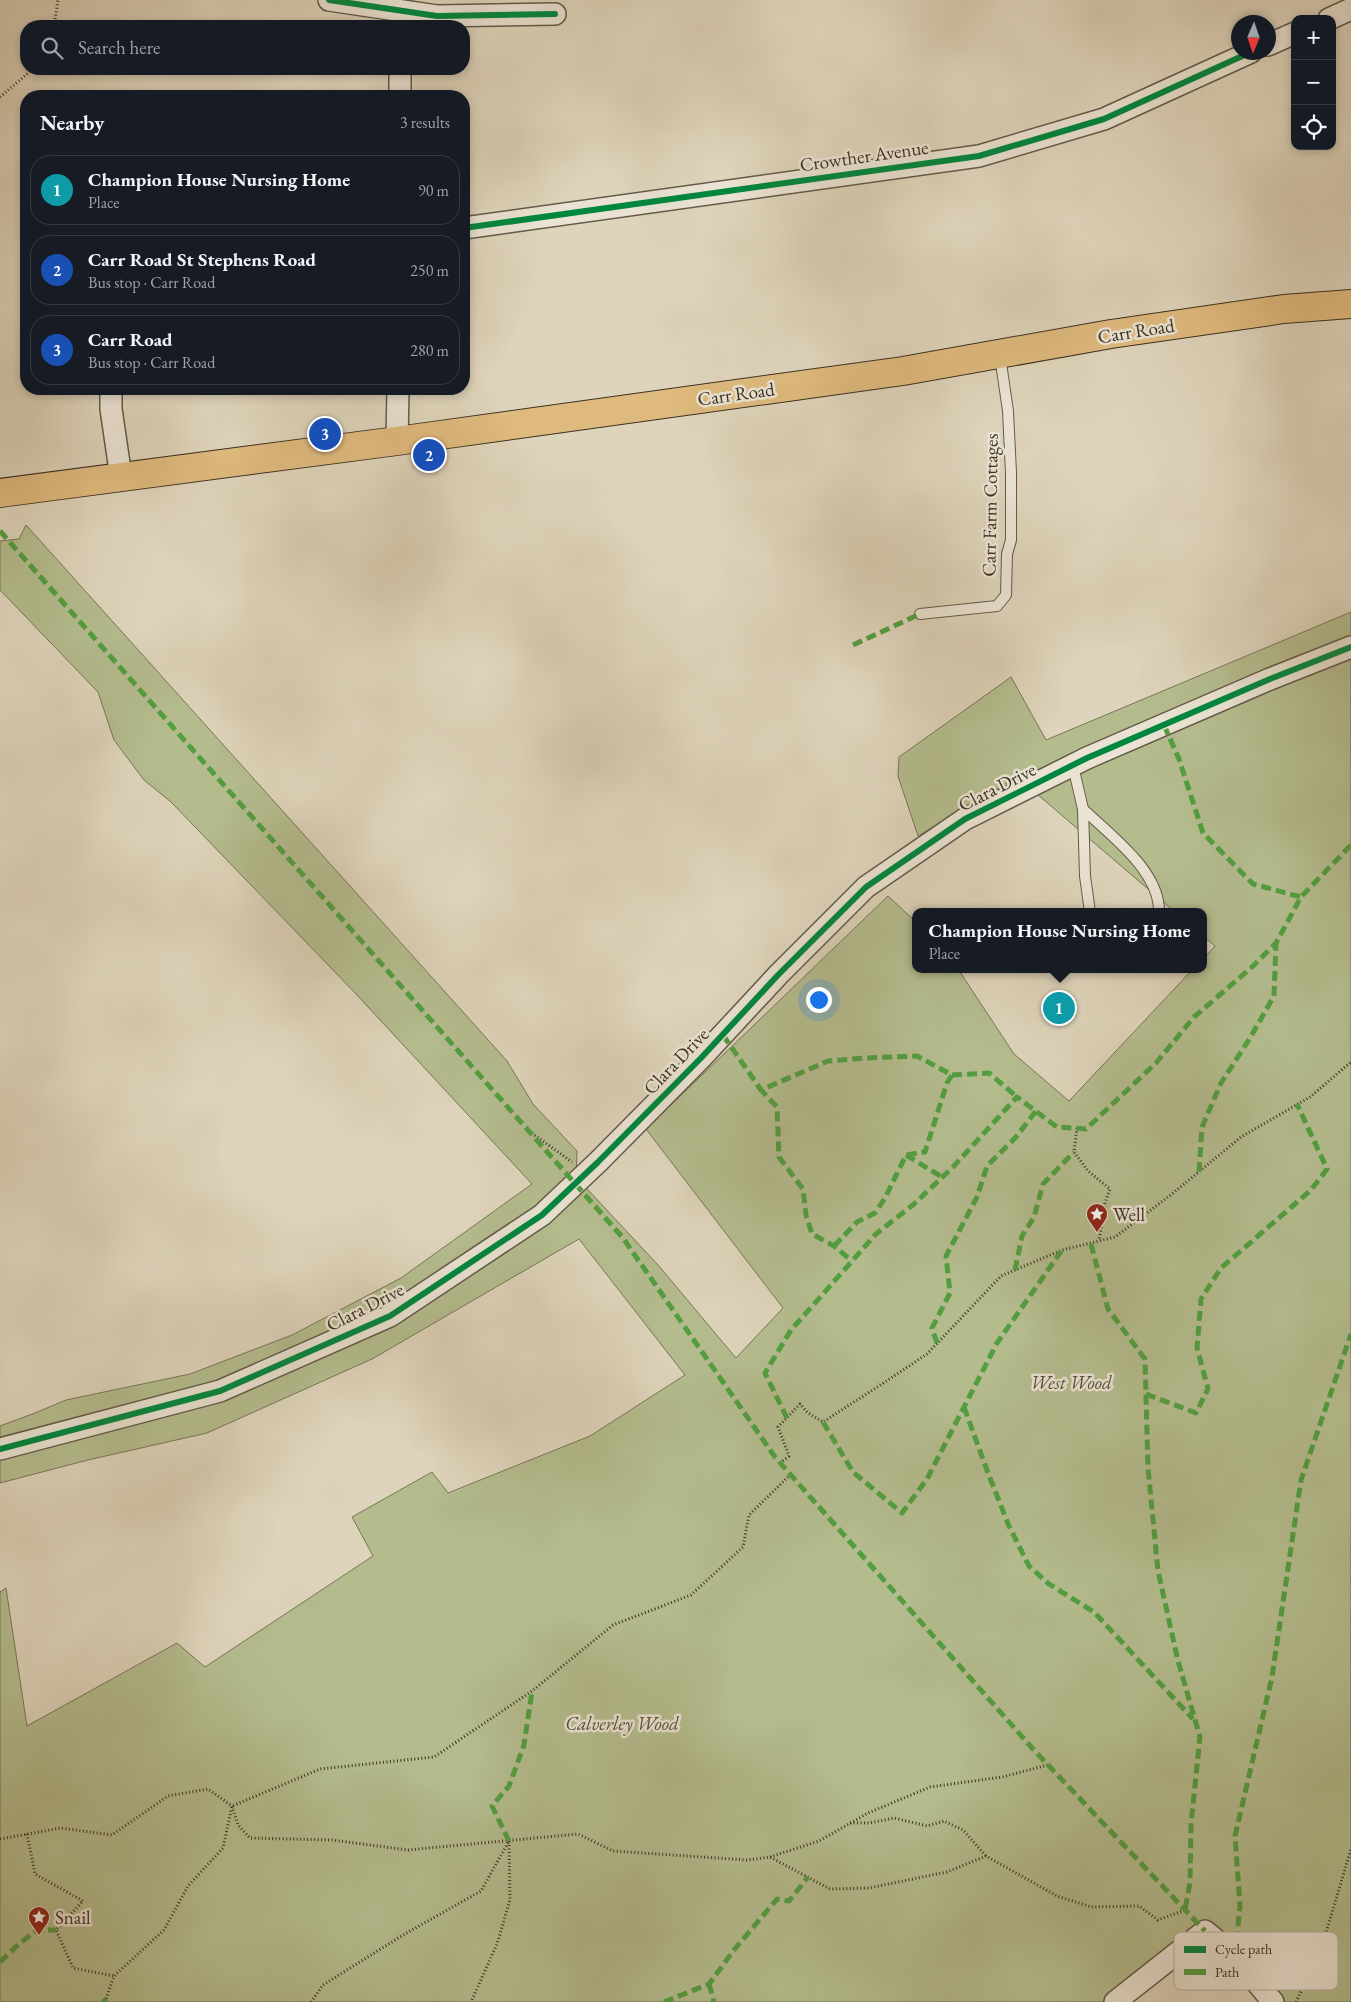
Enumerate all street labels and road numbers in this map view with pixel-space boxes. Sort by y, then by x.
street label: Crowther Avenue [798,135,930,177]
street label: Carr Road [1096,313,1177,349]
street label: Carr Road [696,376,776,412]
street label: Carr Farm Cottages [976,433,1004,577]
street label: Clara Drive [954,757,1040,817]
street label: Clara Drive [638,1022,714,1100]
street label: Clara Drive [322,1277,408,1337]

